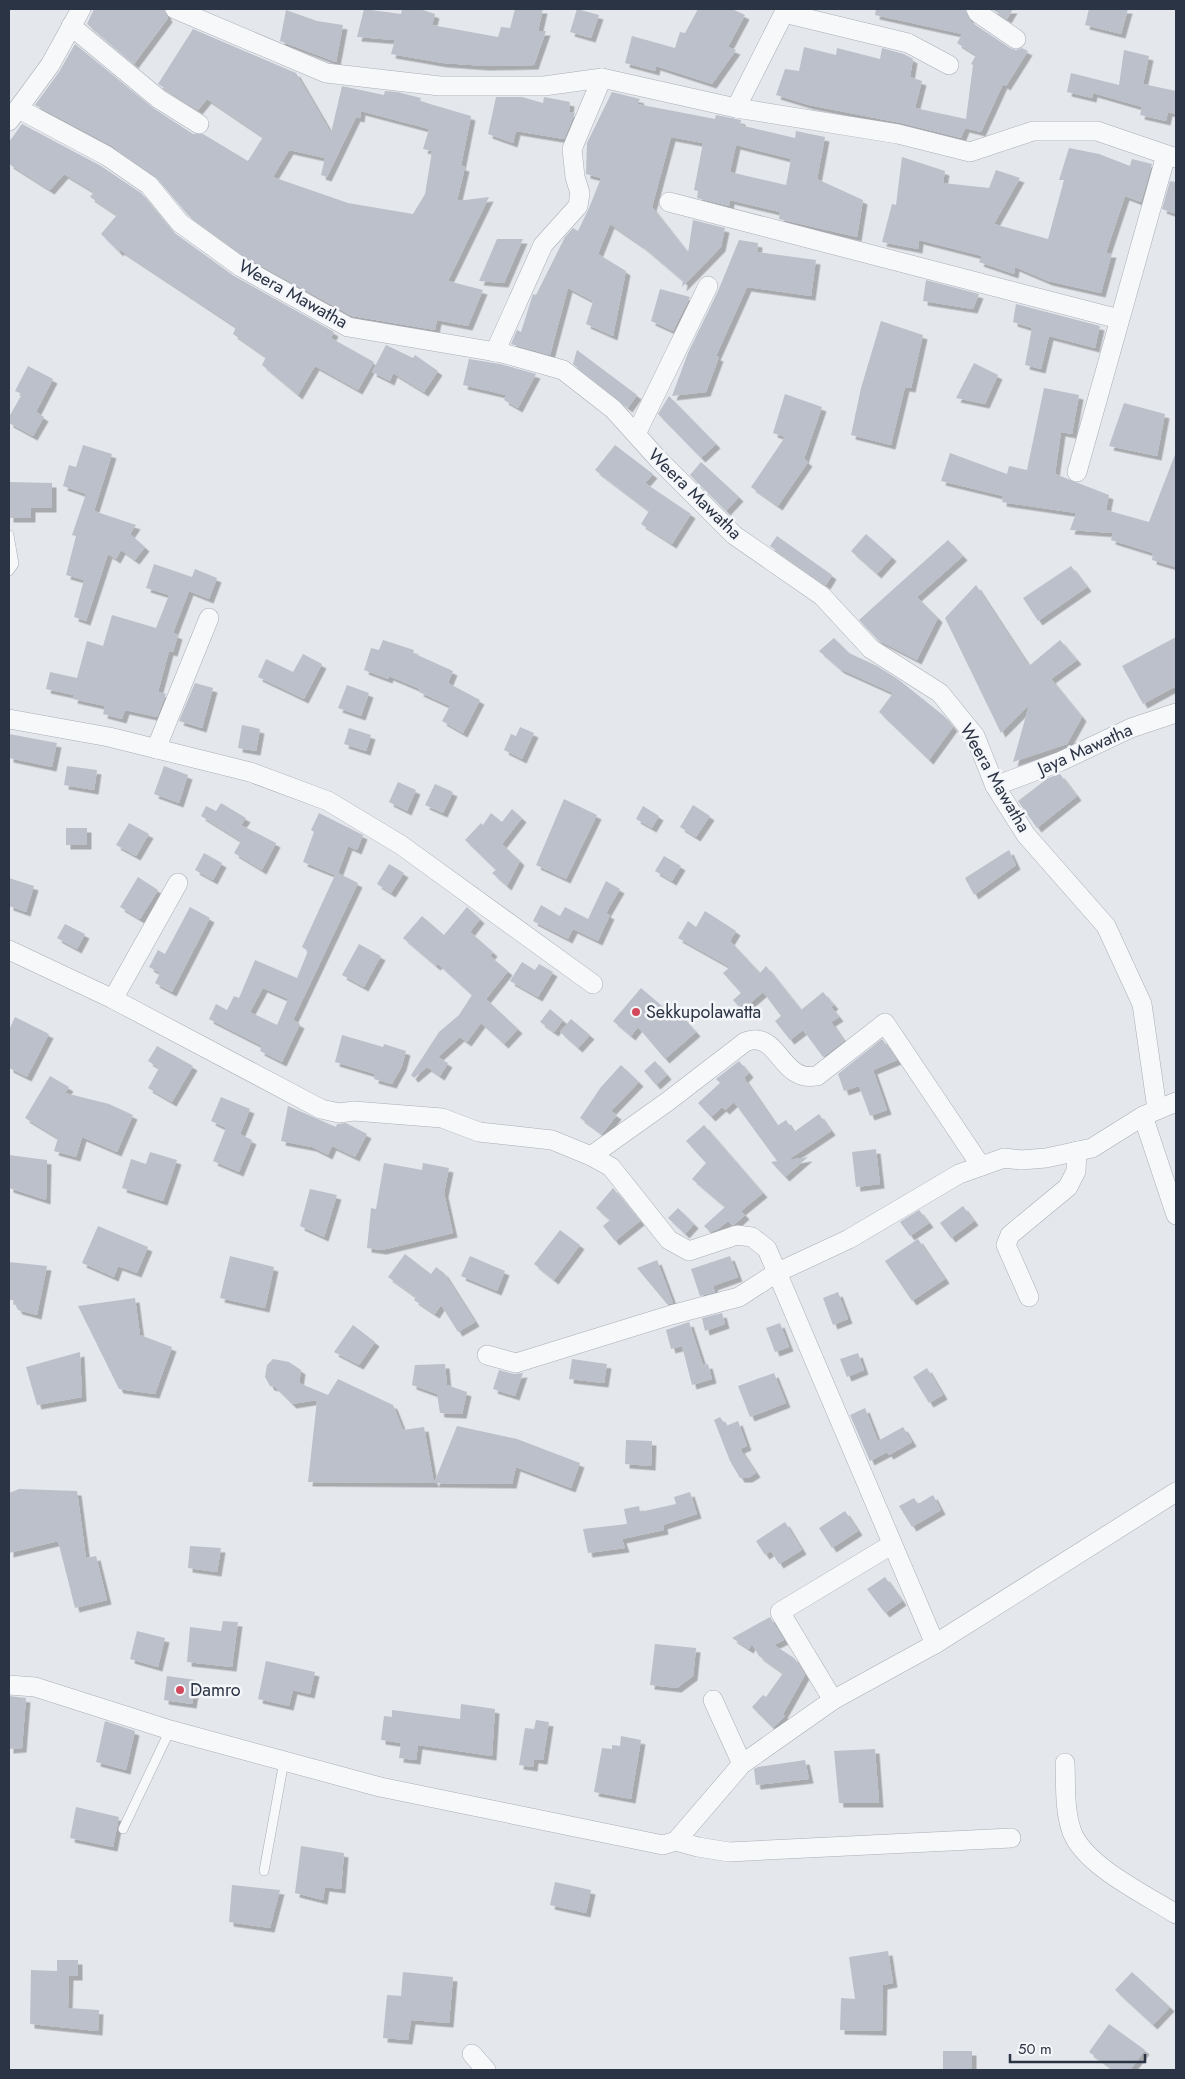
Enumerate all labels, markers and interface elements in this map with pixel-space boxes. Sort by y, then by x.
street label: Weera Mawatha [234,253,352,335]
street label: Weera Mawatha [642,442,748,546]
street label: Jaya Mawatha [1032,717,1137,782]
street label: Weera Mawatha [953,719,1037,837]
place label: Sekkupolawatta [646,999,761,1025]
marker: Sekkupolawatta [630,1006,642,1018]
place label: Damro [190,1677,241,1703]
marker: Damro [174,1684,186,1696]
scale bar [1010,2032,1145,2064]
text: 50 m [1018,2038,1052,2060]

